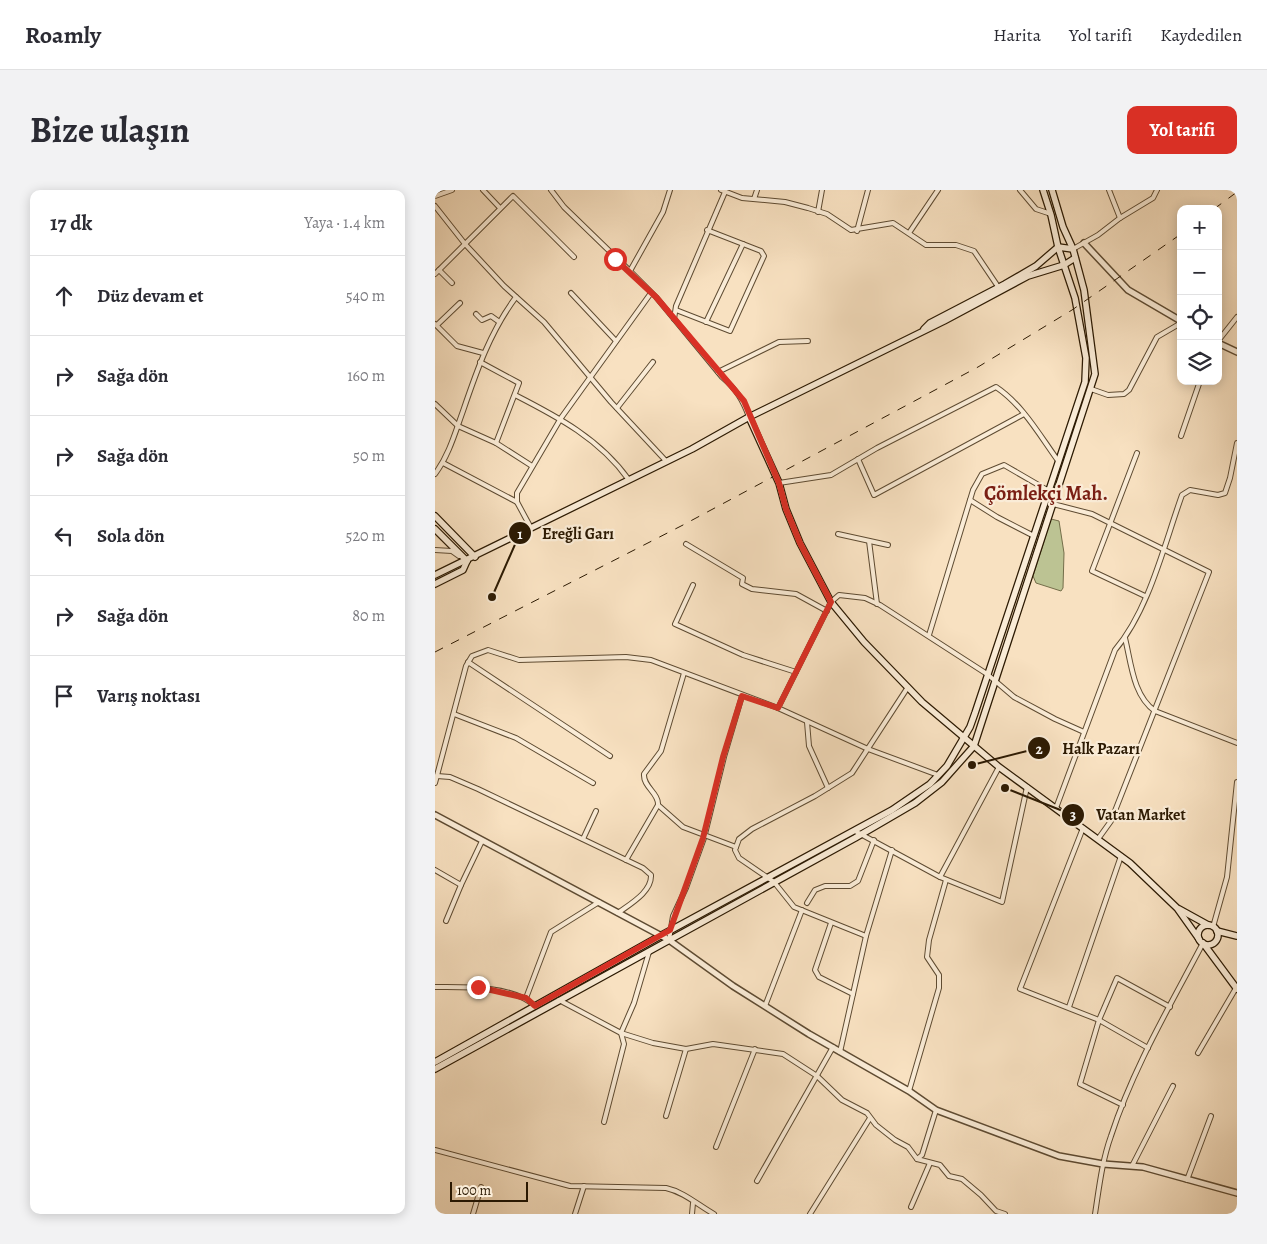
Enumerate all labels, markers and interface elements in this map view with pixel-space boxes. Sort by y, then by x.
text: Roamly [25,19,101,51]
text: Harita [993,23,1041,47]
text: Yol tarifi [1069,23,1132,47]
text: Kaydedilen [1160,23,1242,47]
text: Bize ulaşın [30,106,190,154]
button: Yol tarifi [1127,106,1237,154]
map controls [1177,205,1222,385]
button: + [1177,205,1222,250]
text: 17 dk [50,209,92,237]
text: Yaya · 1.4 km [304,212,385,234]
route start [604,248,627,271]
button: − [1177,250,1222,295]
icon: ahead [50,282,78,310]
text: Düz devam et [97,283,204,309]
text: 540 m [346,285,385,307]
button: locate [1177,295,1222,340]
button: layers [1177,340,1222,385]
icon: right [50,362,78,390]
text: Sağa dön [97,363,169,389]
text: 160 m [347,365,385,387]
icon: right [50,442,78,470]
text: Sağa dön [97,443,169,469]
text: 50 m [353,445,385,467]
district label: Çömlekçi Mah. [984,480,1108,507]
callout: Ereğli Garı [507,518,624,549]
icon: left [50,522,78,550]
text: Sola dön [97,523,165,549]
text: Ereğli Garı [542,523,614,545]
text: 1 [517,524,523,544]
text: 520 m [346,525,385,547]
icon: right [50,602,78,630]
text: Sağa dön [97,603,169,629]
text: 80 m [352,605,385,627]
icon: arrive [50,682,78,710]
text: Varış noktası [97,683,200,709]
callout: Halk Pazarı [1027,733,1150,764]
text: Halk Pazarı [1062,738,1140,760]
text: 2 [1035,739,1043,759]
callout: Vatan Market [1061,799,1195,830]
text: Vatan Market [1095,804,1186,826]
text: 3 [1070,805,1076,825]
route end [467,976,490,999]
scale bar [450,1179,527,1202]
text: 100 m [457,1181,491,1200]

